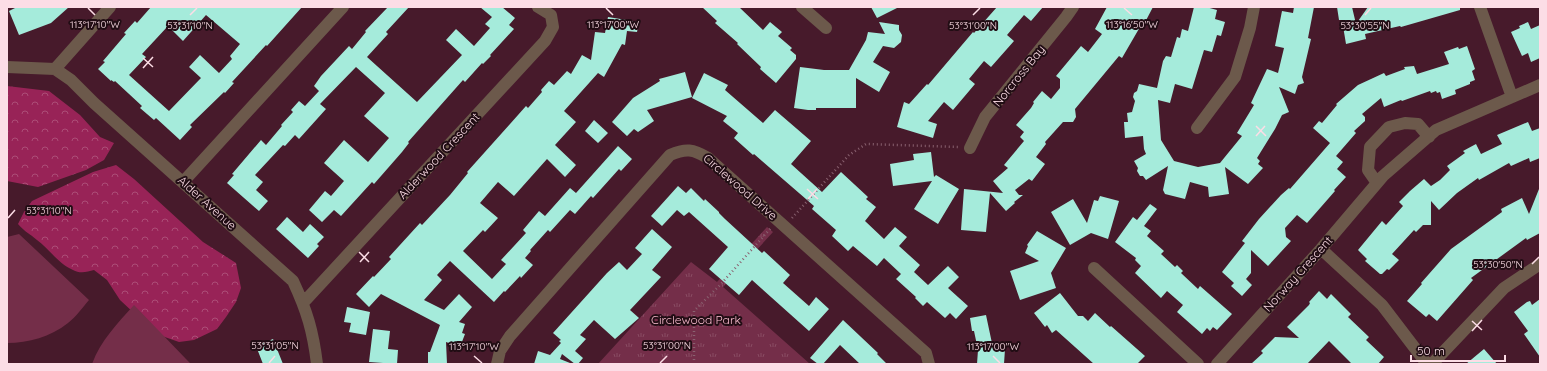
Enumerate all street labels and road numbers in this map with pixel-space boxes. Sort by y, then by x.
street label: Norcross Bay [989,42,1048,109]
street label: Alderwood Crescent [395,109,482,202]
street label: Circlewood Drive [700,150,781,223]
street label: Alder Avenue [175,172,240,233]
street label: Norway Crescent [1260,233,1335,314]

